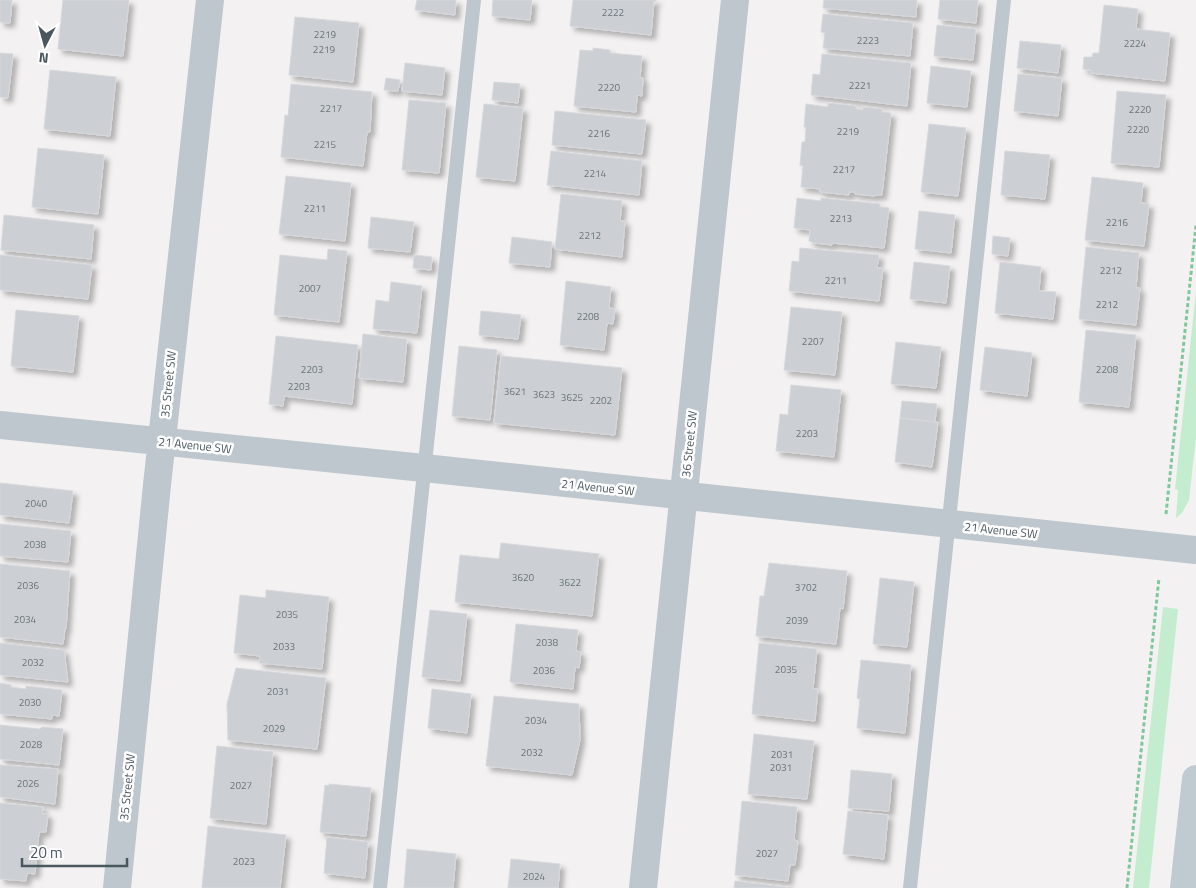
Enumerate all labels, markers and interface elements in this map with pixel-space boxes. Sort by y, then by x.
house number: 2222 [602,5,624,20]
north arrow [20,20,70,70]
house number: 2219 [314,27,337,42]
house number: 2223 [857,33,879,48]
house number: 2224 [1124,36,1147,51]
house number: 2219 [313,42,336,57]
text: N [38,47,50,69]
house number: 2221 [849,78,871,93]
house number: 2220 [598,80,621,95]
house number: 2217 [320,101,342,116]
house number: 2220 [1129,102,1152,117]
house number: 2220 [1127,122,1150,137]
house number: 2219 [837,124,860,139]
house number: 2216 [588,126,611,141]
house number: 2215 [314,137,337,152]
house number: 2217 [833,162,855,177]
house number: 2214 [584,166,607,181]
house number: 2211 [304,201,326,216]
house number: 2213 [830,211,852,226]
house number: 2216 [1106,215,1129,230]
house number: 2212 [579,228,601,243]
house number: 2212 [1100,263,1122,278]
house number: 2211 [825,273,847,288]
house number: 2007 [299,281,321,296]
house number: 2212 [1096,297,1118,312]
house number: 2208 [577,309,600,324]
house number: 2207 [802,334,824,349]
street label: 35 Street SW [155,349,181,418]
house number: 2203 [301,362,323,377]
house number: 2208 [1096,362,1119,377]
house number: 2203 [288,379,310,394]
house number: 3621 [504,384,526,399]
house number: 3623 [533,387,555,402]
house number: 3625 [561,390,584,405]
house number: 2202 [590,393,612,408]
street label: 36 Street SW [676,409,702,478]
house number: 2203 [796,426,818,441]
street label: 21 Avenue SW [158,432,233,458]
street label: 21 Avenue SW [561,474,636,500]
house number: 2040 [25,496,48,511]
street label: 21 Avenue SW [964,517,1039,543]
house number: 2038 [24,537,47,552]
house number: 3620 [512,570,535,585]
house number: 3622 [559,575,581,590]
house number: 2036 [17,578,40,593]
house number: 3702 [795,580,817,595]
house number: 2035 [276,607,299,622]
house number: 2034 [14,612,37,627]
house number: 2039 [786,613,809,628]
house number: 2038 [536,635,559,650]
house number: 2033 [273,639,295,654]
house number: 2032 [22,655,44,670]
house number: 2035 [775,662,798,677]
house number: 2036 [533,663,556,678]
house number: 2031 [267,684,289,699]
house number: 2030 [19,695,42,710]
house number: 2034 [525,713,548,728]
house number: 2029 [263,721,286,736]
house number: 2028 [20,737,43,752]
house number: 2032 [521,745,543,760]
house number: 2031 [771,747,793,762]
street label: 35 Street SW [114,752,140,821]
house number: 2031 [770,760,792,775]
house number: 2026 [17,776,40,791]
house number: 2027 [230,778,252,793]
scale bar [22,836,128,868]
text: 20 m [30,841,63,864]
house number: 2027 [756,846,778,861]
house number: 2023 [233,854,255,869]
house number: 2024 [523,869,546,884]

